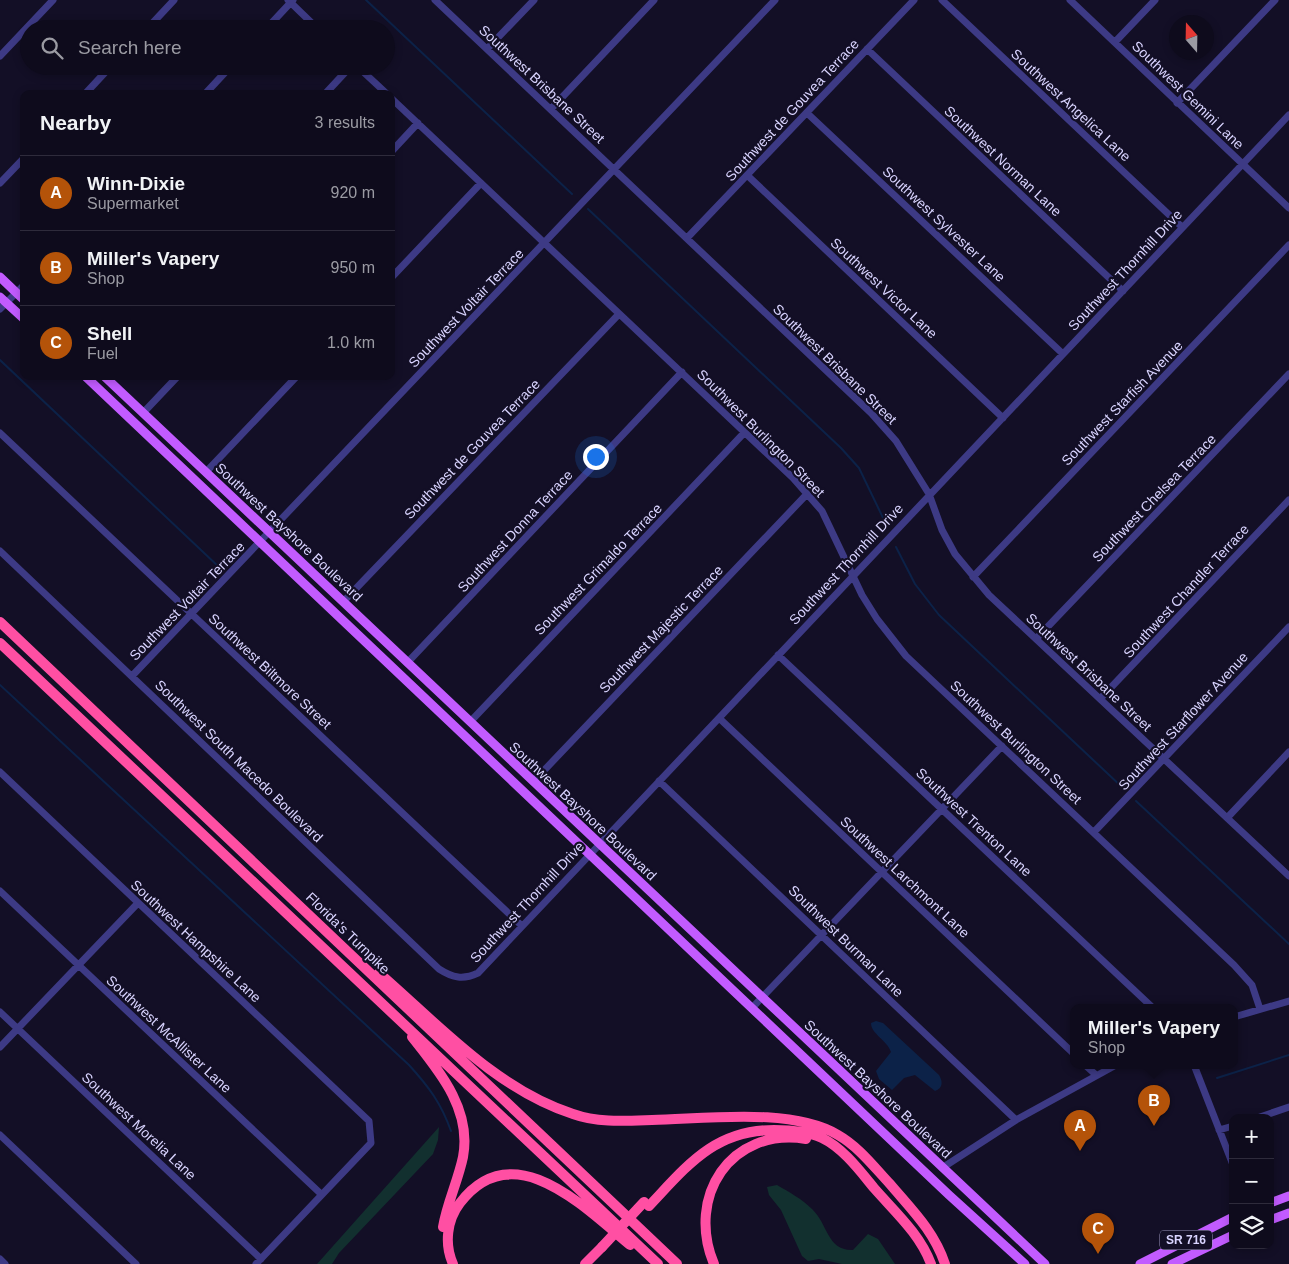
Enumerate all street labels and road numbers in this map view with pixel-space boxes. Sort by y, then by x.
street label: Southwest Brisbane Street [476,22,608,146]
street label: Southwest de Gouvea Terrace [722,36,862,184]
street label: Southwest Gemini Lane [1129,38,1247,153]
street label: Southwest Angelica Lane [1008,46,1134,165]
street label: Southwest Norman Lane [941,103,1065,220]
street label: Southwest Sylvester Lane [879,163,1009,285]
street label: Southwest Thornhill Drive [1065,206,1185,334]
street label: Southwest Victor Lane [827,234,941,342]
street label: Southwest Voltair Terrace [405,245,527,371]
street label: Southwest Brisbane Street [770,301,900,427]
street label: Southwest Starfish Avenue [1058,337,1186,469]
street label: Southwest Burlington Street [694,366,828,500]
street label: Southwest de Gouvea Terrace [401,376,543,522]
street label: Southwest Chelsea Terrace [1089,431,1219,565]
street label: Southwest Bayshore Boulevard [212,460,366,604]
street label: Southwest Donna Terrace [454,467,576,595]
street label: Southwest Grimaldo Terrace [531,500,665,638]
street label: Southwest Thornhill Drive [786,500,906,628]
street label: Southwest Chandler Terrace [1120,521,1252,661]
street label: Southwest Voltair Terrace [126,538,248,664]
street label: Southwest Majestic Terrace [596,562,726,696]
street label: Southwest Biltmore Street [205,610,335,732]
street label: Southwest Brisbane Street [1023,610,1155,734]
street label: Southwest Starflower Avenue [1115,649,1251,793]
street label: Southwest South Macedo Boulevard [152,677,326,845]
street label: Southwest Burlington Street [947,677,1085,807]
street label: Southwest Bayshore Boulevard [506,739,660,883]
street label: Southwest Trenton Lane [913,764,1035,880]
street label: Southwest Larchmont Lane [837,813,973,941]
street label: Southwest Thornhill Drive [467,838,587,966]
street label: Southwest Hampshire Lane [128,876,264,1006]
street label: Southwest Burman Lane [785,882,907,1000]
street label: Florida's Turnpike [303,889,393,977]
street label: Southwest McAllister Lane [103,972,235,1096]
street label: Southwest Bayshore Boulevard [801,1017,955,1161]
street label: Southwest Morelia Lane [79,1069,200,1183]
road number: SR 716 [1160,1230,1212,1250]

